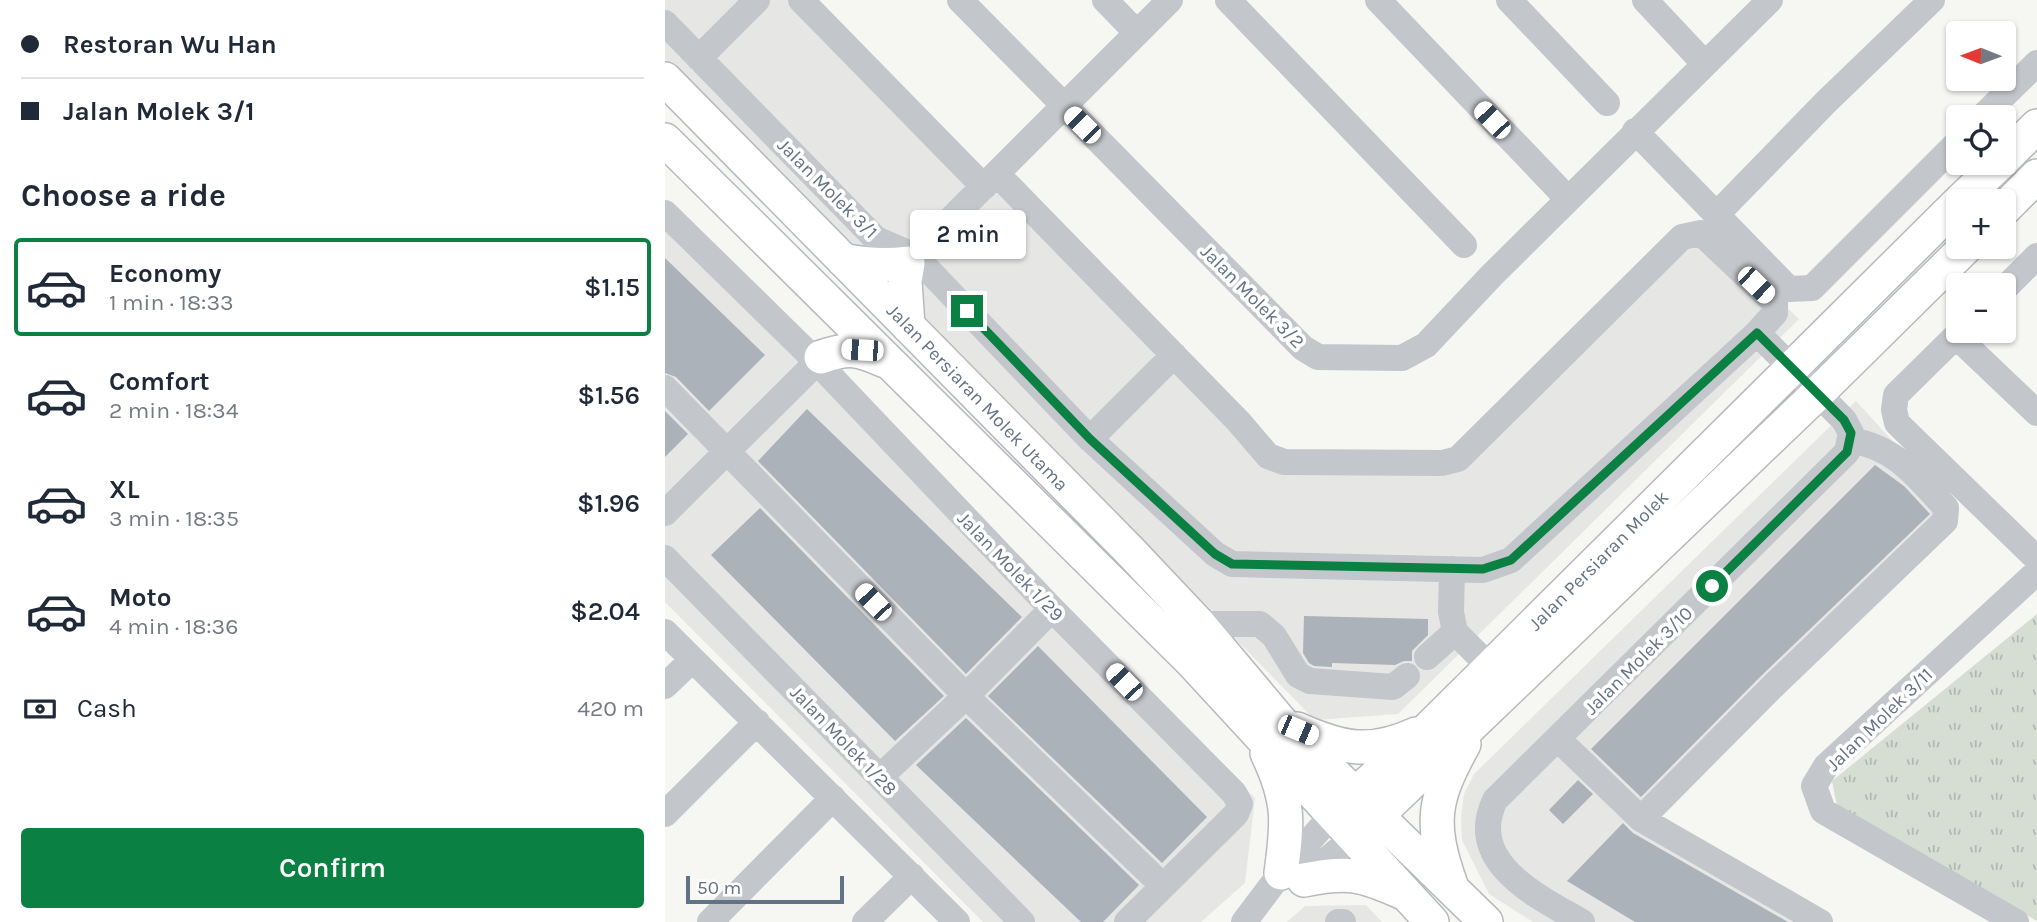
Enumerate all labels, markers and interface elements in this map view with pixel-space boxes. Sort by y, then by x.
north arrow [1946,21,2016,91]
map controls [1946,21,2016,343]
text: Restoran Wu Han [63,29,277,60]
text: Jalan Molek 3/1 [63,96,254,127]
car [1470,98,1515,142]
car [1060,103,1105,147]
button: locate [1946,105,2016,175]
street label: Jalan Molek 3/1 [773,134,882,243]
text: Choose a ride [21,177,226,214]
button: + [1946,189,2016,259]
callout: 2 min [909,210,1025,258]
text: 2 min [937,221,999,248]
street label: Jalan Molek 3/2 [1196,240,1309,353]
icon: car [25,256,88,319]
text: Economy [109,258,221,289]
car [1734,263,1779,307]
text: $1.15 [584,272,640,303]
button: − [1946,273,2016,343]
text: 1 min · 18:33 [109,289,234,316]
route end [951,295,983,327]
street label: Jalan Persiaran Molek Utama [882,300,1073,496]
car [841,338,884,362]
icon: car [25,364,88,427]
text: Comfort [109,366,210,397]
text: $1.56 [578,380,640,411]
text: 2 min · 18:34 [109,397,239,424]
icon: car [25,472,88,535]
text: XL [109,474,140,505]
street label: Jalan Persiaran Molek [1524,486,1673,635]
text: $1.96 [577,488,640,519]
text: 3 min · 18:35 [109,505,239,532]
street label: Jalan Molek 1/29 [953,508,1068,626]
route start [1696,570,1728,602]
icon: car [25,580,88,643]
car [851,580,896,624]
text: Moto [109,582,171,613]
text: $2.04 [570,596,640,627]
street label: Jalan Molek 3/10 [1580,602,1697,719]
text: 4 min · 18:36 [109,613,238,640]
car [1102,660,1147,704]
street label: Jalan Molek 3/11 [1822,664,1937,776]
street label: Jalan Molek 1/28 [785,681,901,800]
icon: cash [21,690,59,728]
text: Cash [77,693,137,724]
text: 420 m [577,695,644,722]
car [1275,712,1322,748]
button: Confirm [21,828,644,908]
scale bar [686,873,843,905]
text: 50 m [697,877,741,899]

